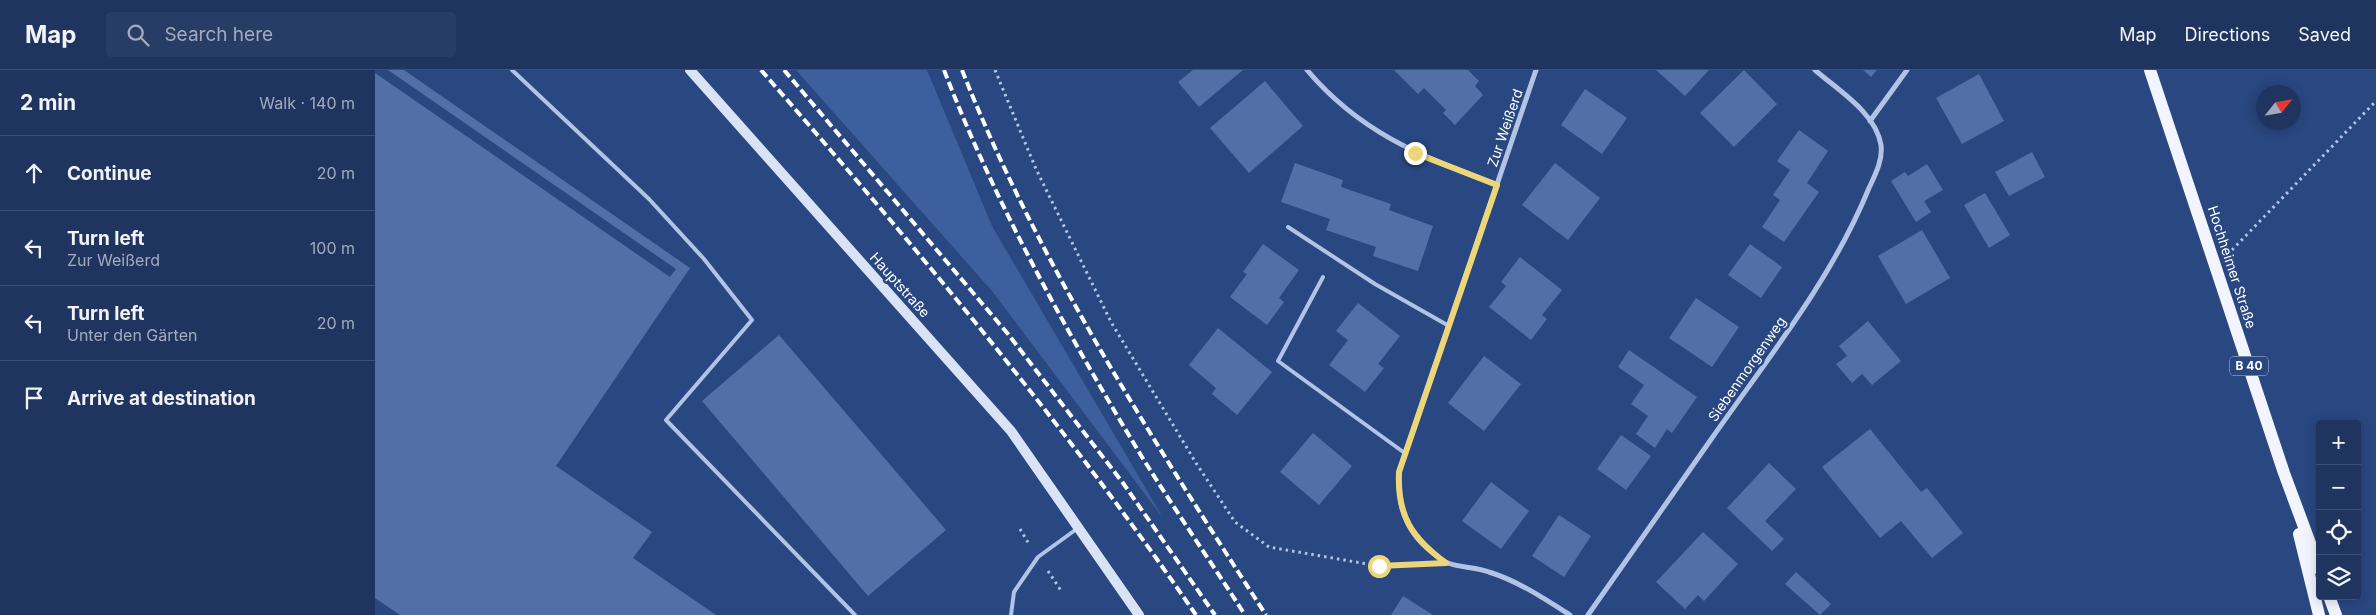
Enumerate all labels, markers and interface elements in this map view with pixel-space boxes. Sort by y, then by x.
search box [106,12,456,57]
text: Map [25,20,76,49]
icon: search [124,21,152,49]
text: Search here [164,23,273,46]
text: Map [2119,24,2157,45]
text: Directions [2185,24,2270,45]
text: Saved [2298,24,2351,45]
north arrow [2256,85,2301,130]
street label: Zur Weißerd [1483,87,1526,169]
text: 2 min [20,90,76,115]
text: Walk · 140 m [259,93,355,113]
route end [1404,142,1427,165]
icon: ahead [20,159,48,187]
text: Continue [67,162,152,185]
text: 20 m [317,163,355,183]
street label: Hochheimer Straße [2205,203,2260,330]
text: Turn left [67,227,145,250]
icon: left [20,234,48,262]
text: 100 m [310,238,355,258]
street label: Hauptstraße [867,249,934,321]
text: Zur Weißerd [67,250,160,270]
text: Turn left [67,302,145,325]
icon: left [20,309,48,337]
text: 20 m [317,313,355,333]
street label: Siebenmorgenweg [1704,313,1789,424]
text: Unter den Gärten [67,325,197,345]
road number: B 40 [2230,356,2268,376]
icon: arrive [20,384,48,412]
text: Arrive at destination [67,387,256,410]
map controls [2316,420,2361,600]
button: + [2316,420,2361,465]
button: − [2316,465,2361,510]
button: locate [2316,510,2361,555]
route start [1368,555,1391,578]
button: layers [2316,555,2361,600]

